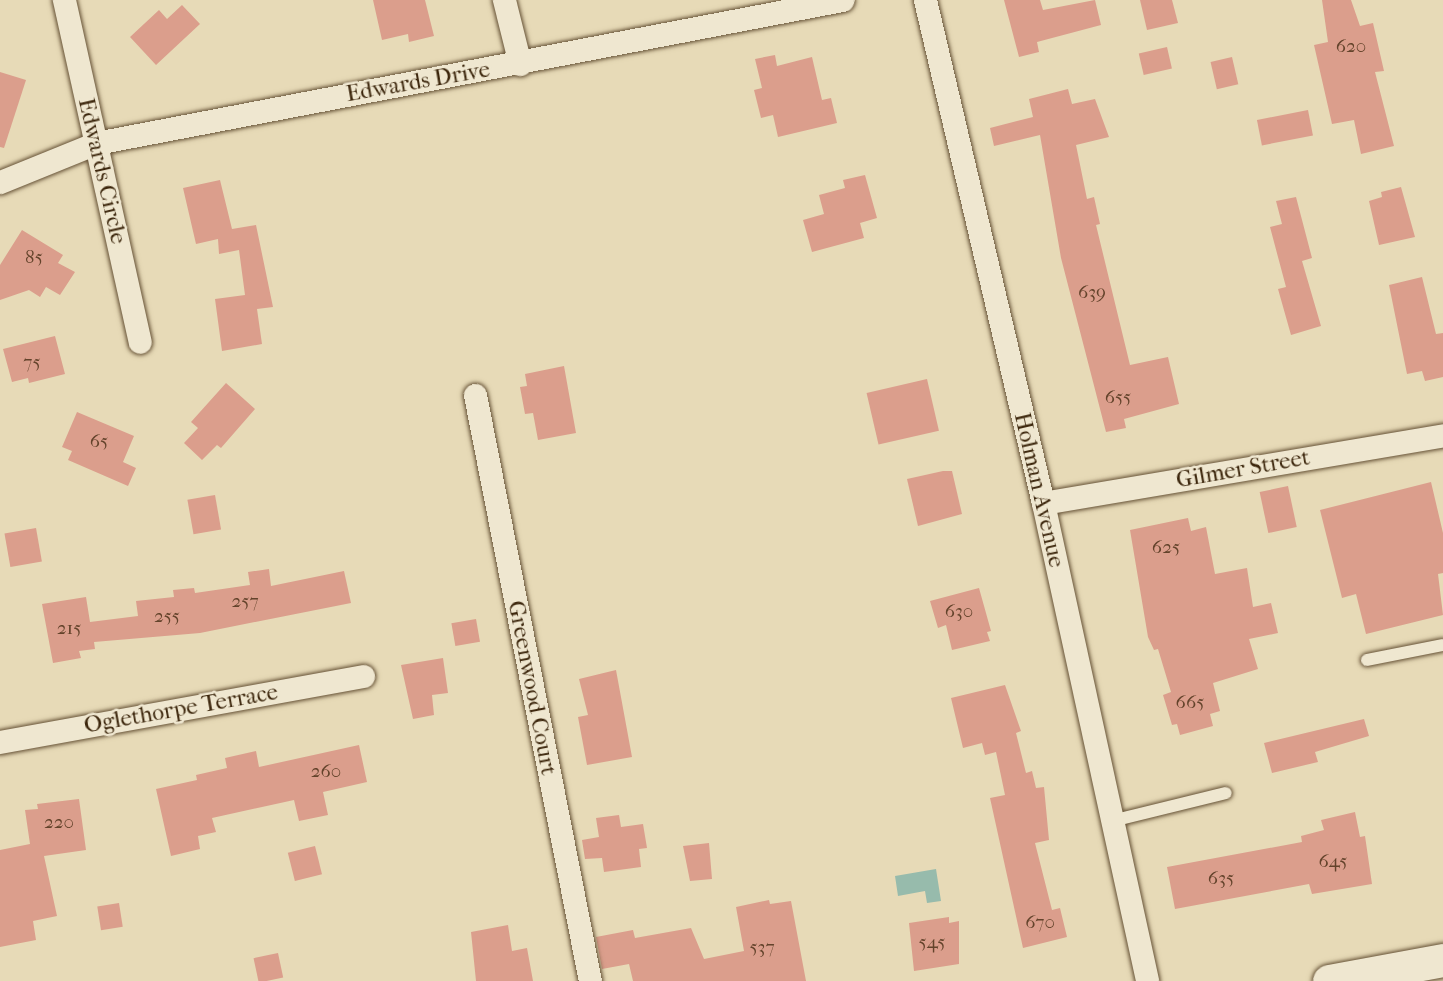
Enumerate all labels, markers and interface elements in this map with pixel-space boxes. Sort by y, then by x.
house number: 620 [1336,36,1366,58]
street label: Edwards Drive [344,56,492,108]
street label: Edwards Circle [72,95,132,247]
house number: 85 [25,247,43,269]
house number: 639 [1078,282,1106,304]
house number: 75 [23,352,41,374]
house number: 655 [1105,387,1131,409]
street label: Holman Avenue [1008,410,1070,570]
house number: 65 [90,431,108,453]
street label: Gilmer Street [1174,444,1312,494]
house number: 625 [1152,537,1180,559]
house number: 257 [231,591,259,613]
street label: Greenwood Court [502,598,562,778]
house number: 630 [945,601,973,623]
house number: 255 [154,606,180,628]
house number: 215 [57,618,81,640]
street label: Oglethorpe Terrace [82,678,280,740]
house number: 665 [1176,692,1204,714]
house number: 260 [311,761,341,783]
house number: 220 [44,812,74,834]
house number: 645 [1318,851,1348,873]
house number: 635 [1208,868,1234,890]
house number: 670 [1025,912,1055,934]
house number: 545 [918,932,946,954]
house number: 537 [749,937,775,959]

